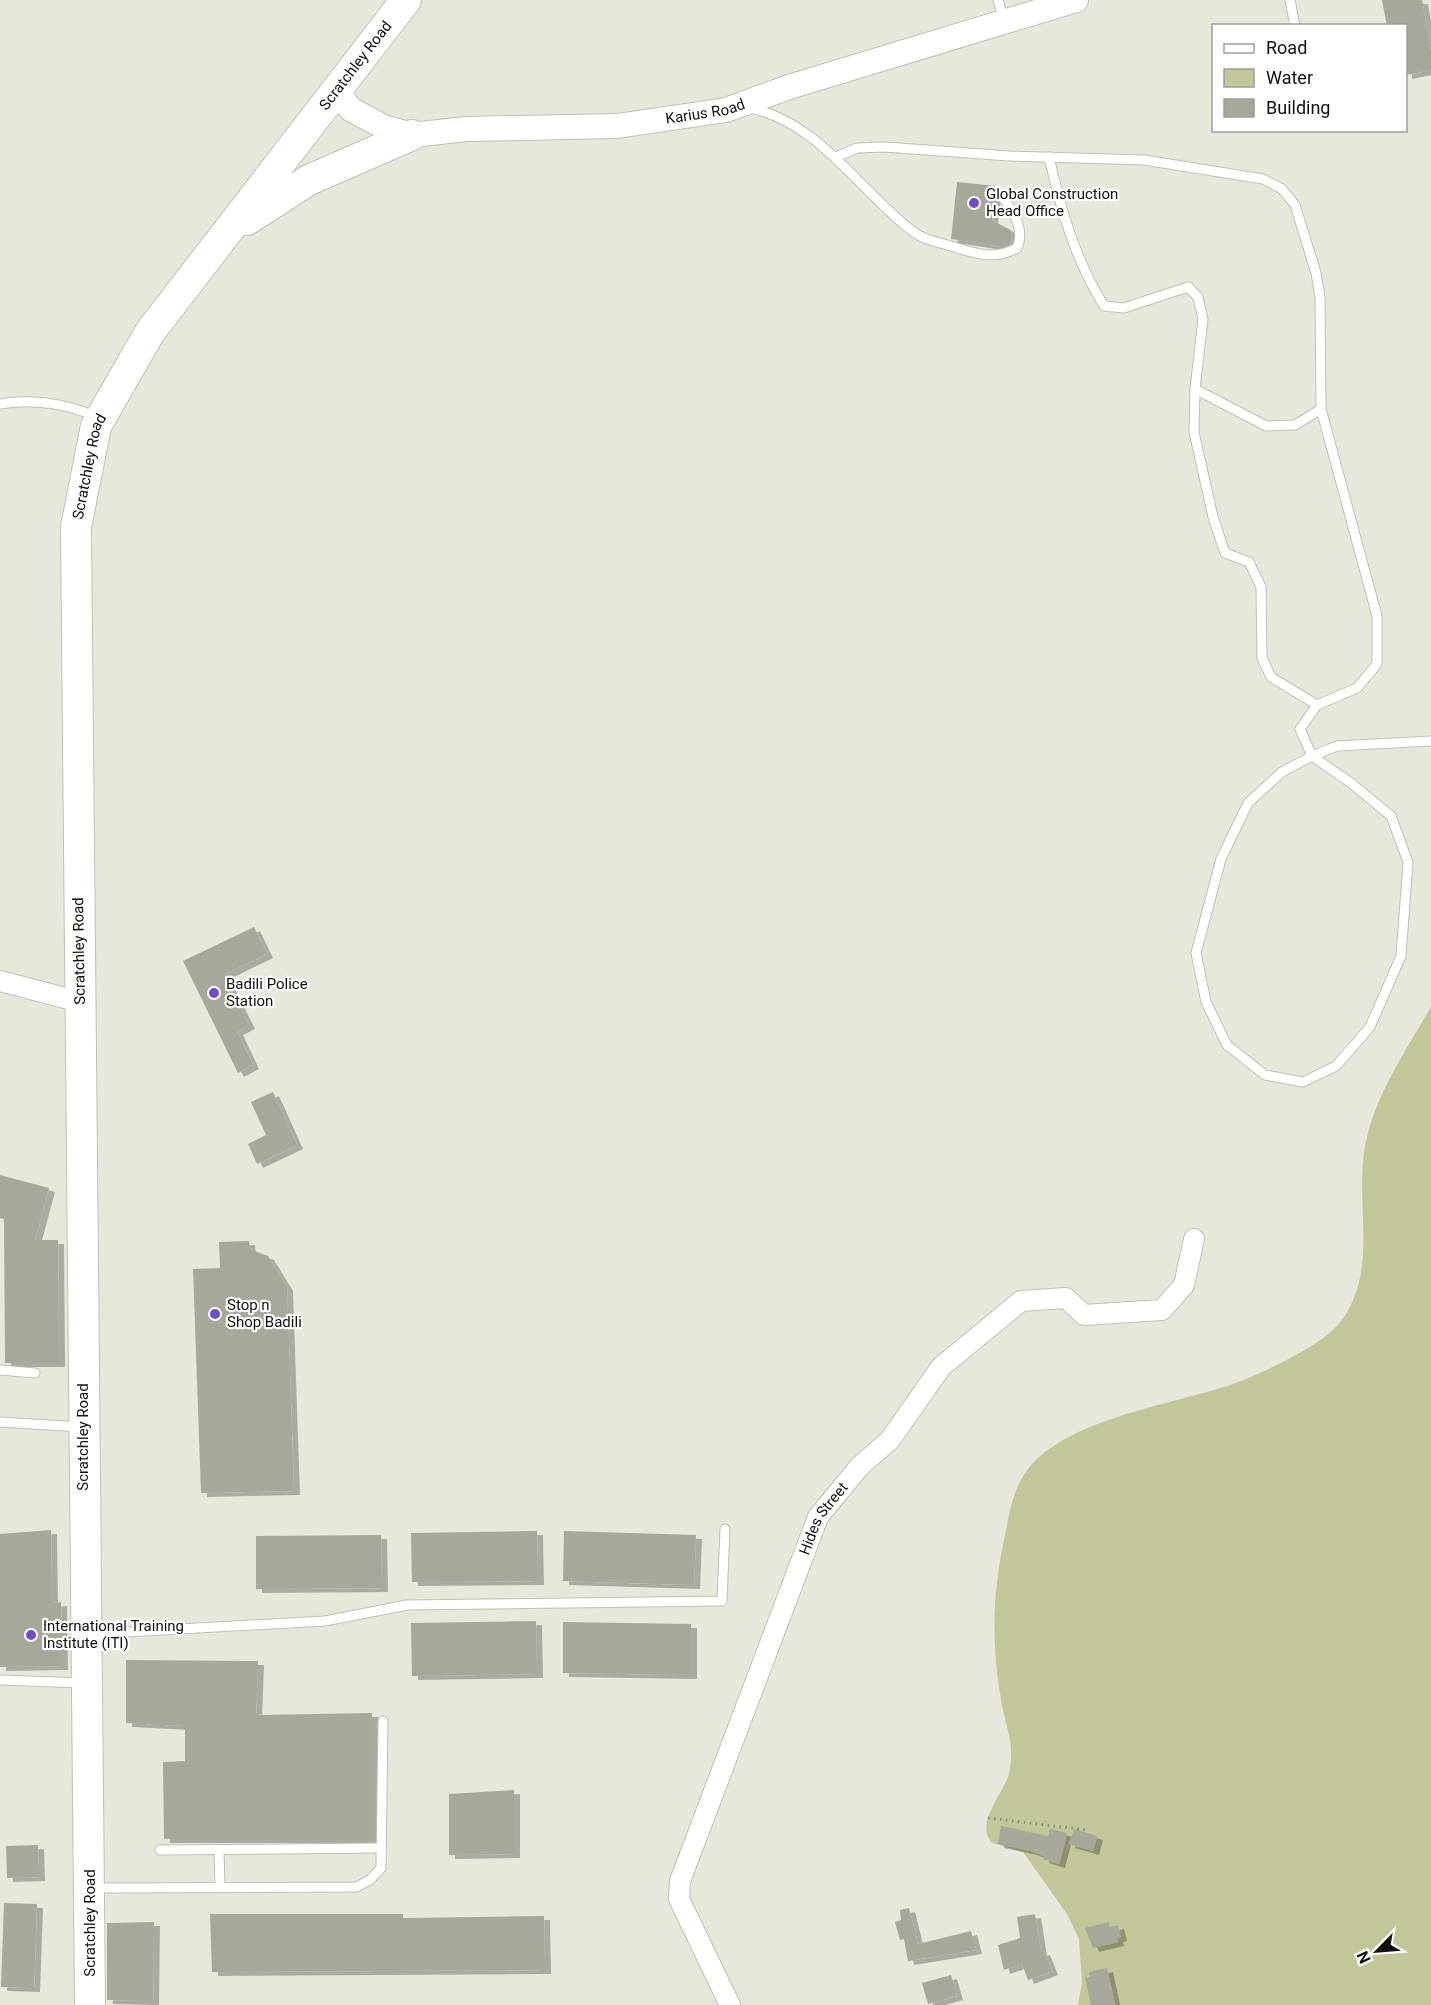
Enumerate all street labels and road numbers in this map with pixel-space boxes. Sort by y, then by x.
street label: Scratchley Road [316,17,395,114]
street label: Karius Road [664,95,747,128]
street label: Scratchley Road [69,410,110,521]
street label: Scratchley Road [69,897,89,1005]
street label: Scratchley Road [74,1383,92,1491]
street label: Hides Street [795,1479,852,1558]
street label: Scratchley Road [81,1869,99,1977]

